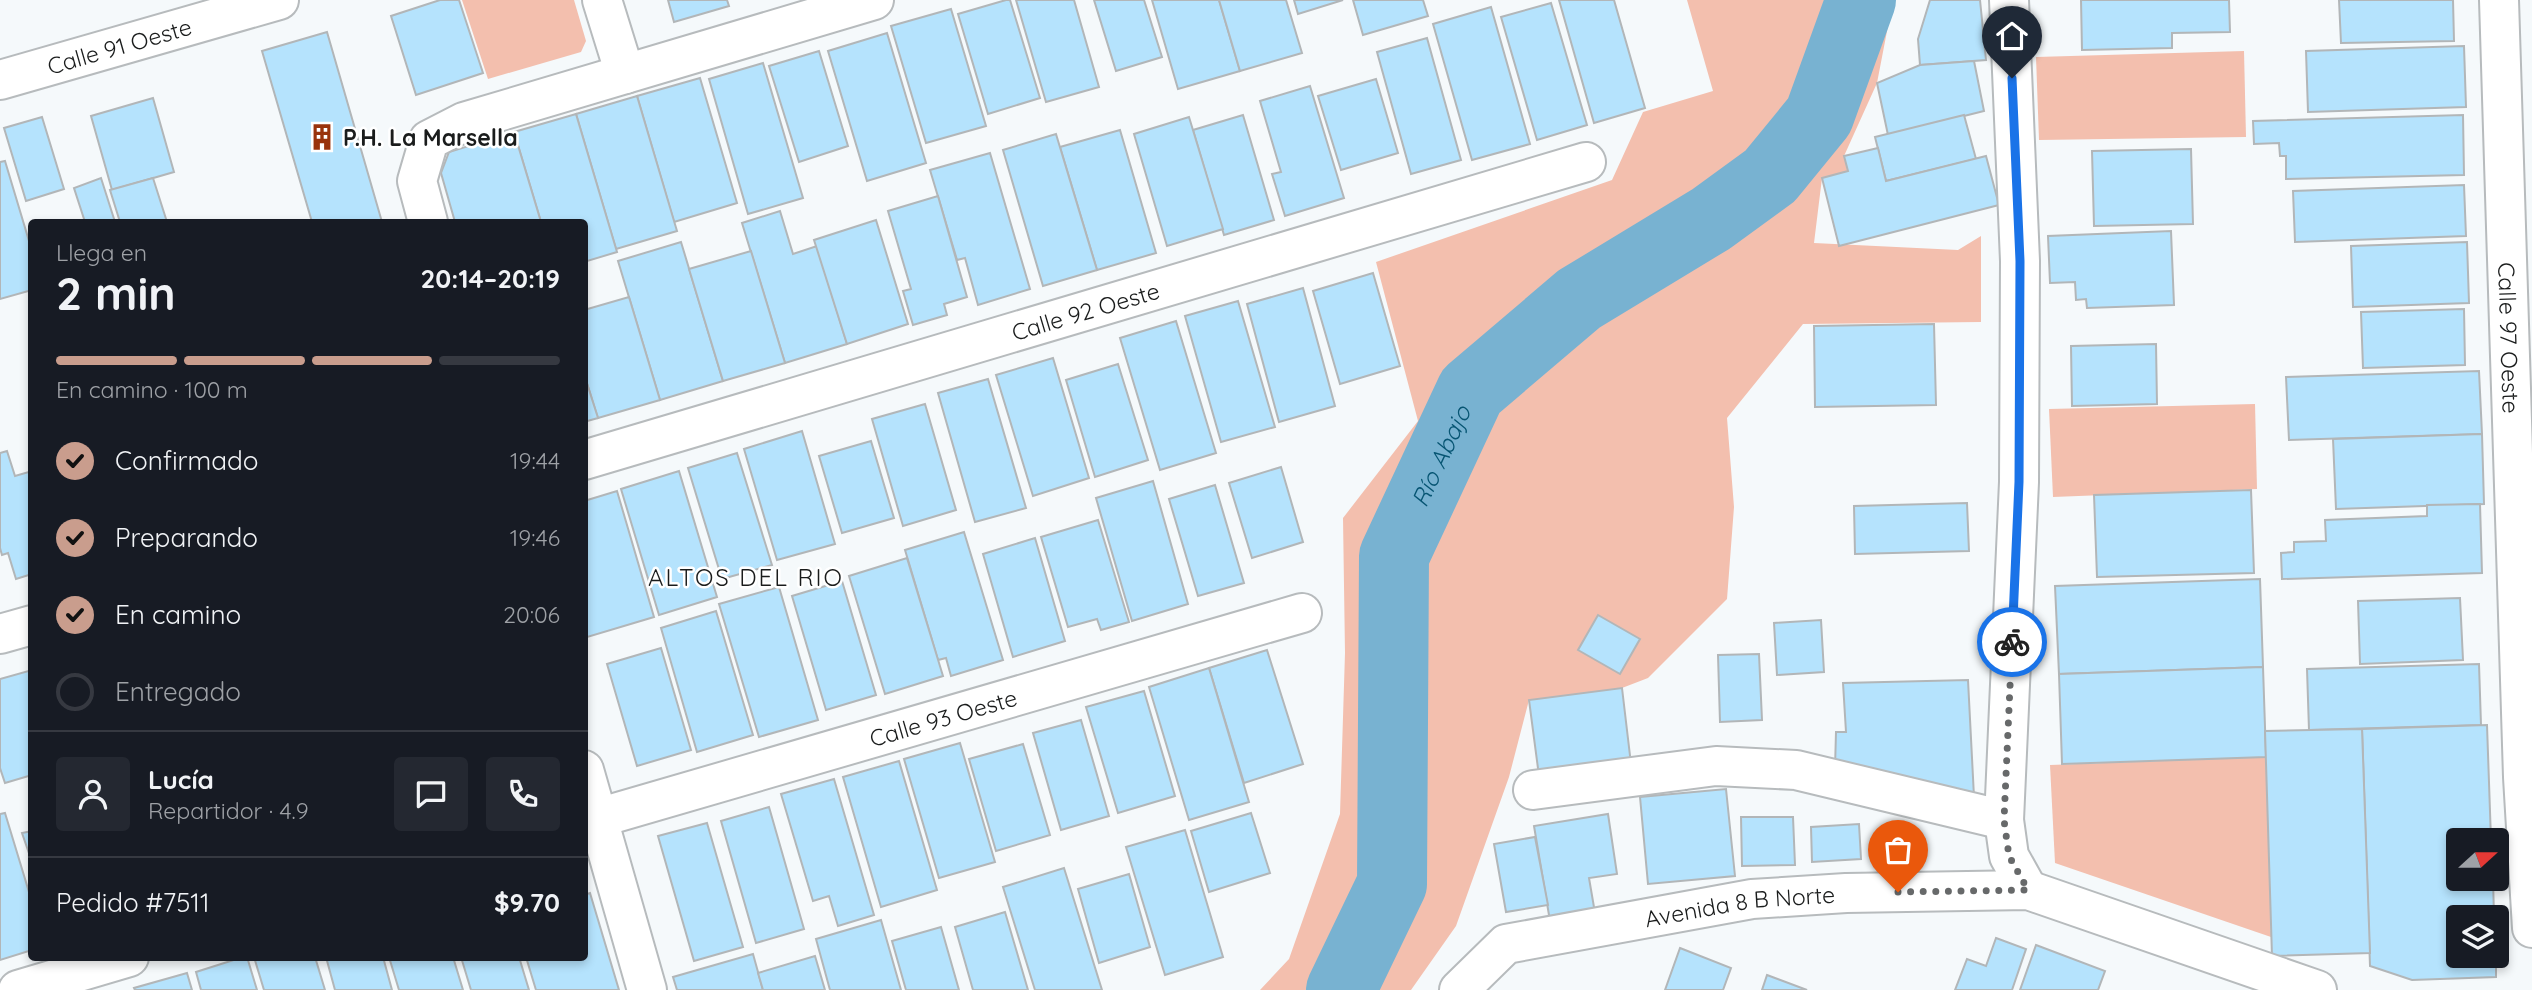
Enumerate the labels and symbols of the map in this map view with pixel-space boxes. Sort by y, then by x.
pin [1982,6,2042,78]
street label: Calle 91 Oeste [44,11,195,80]
building icon: P.H. La Marsella [307,122,337,152]
place label: P.H. La Marsella [343,123,518,152]
street label: Calle 97 Oeste [2493,262,2526,414]
street label: Calle 92 Oeste [1008,275,1163,347]
water label: Río Abajo [1404,399,1478,511]
district label: ALTOS DEL RIO [648,562,844,592]
courier [1977,607,2047,677]
street label: Calle 93 Oeste [866,682,1020,753]
pin [1868,820,1928,892]
north arrow [2446,828,2510,891]
street label: Avenida 8 B Norte [1642,879,1836,933]

